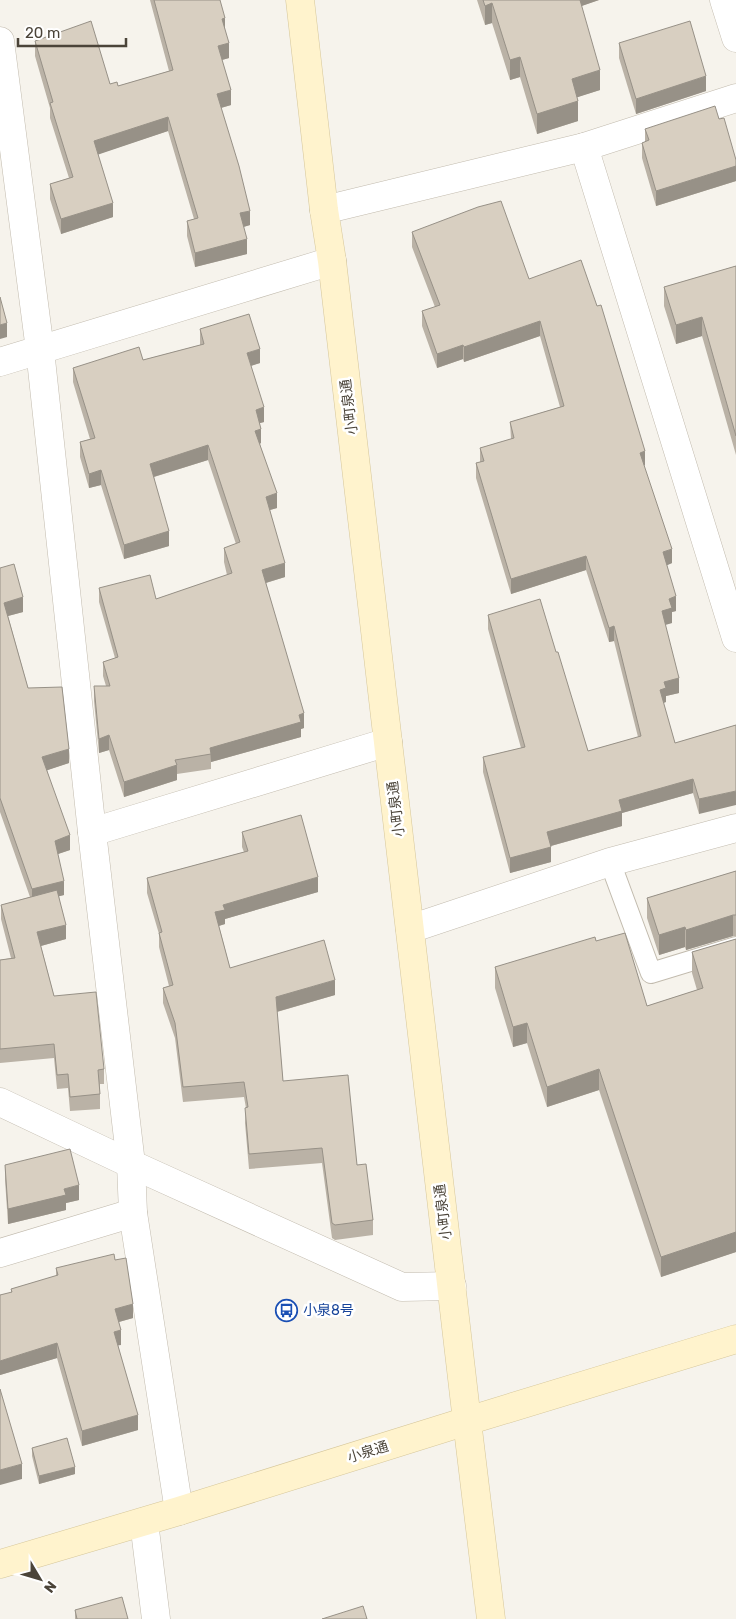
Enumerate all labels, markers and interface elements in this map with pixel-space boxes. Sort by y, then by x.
scale bar [18,15,125,47]
text: 20 m [25,24,60,42]
street label: 小町泉通 [337,378,361,436]
street label: 小町泉通 [384,780,408,838]
street label: 小町泉通 [431,1183,455,1241]
bus stop icon: 小泉8号 [275,1298,299,1322]
place label: 小泉8号 [303,1302,354,1319]
street label: 小泉通 [345,1438,391,1466]
north arrow [15,1554,65,1604]
text: N [40,1577,60,1596]

